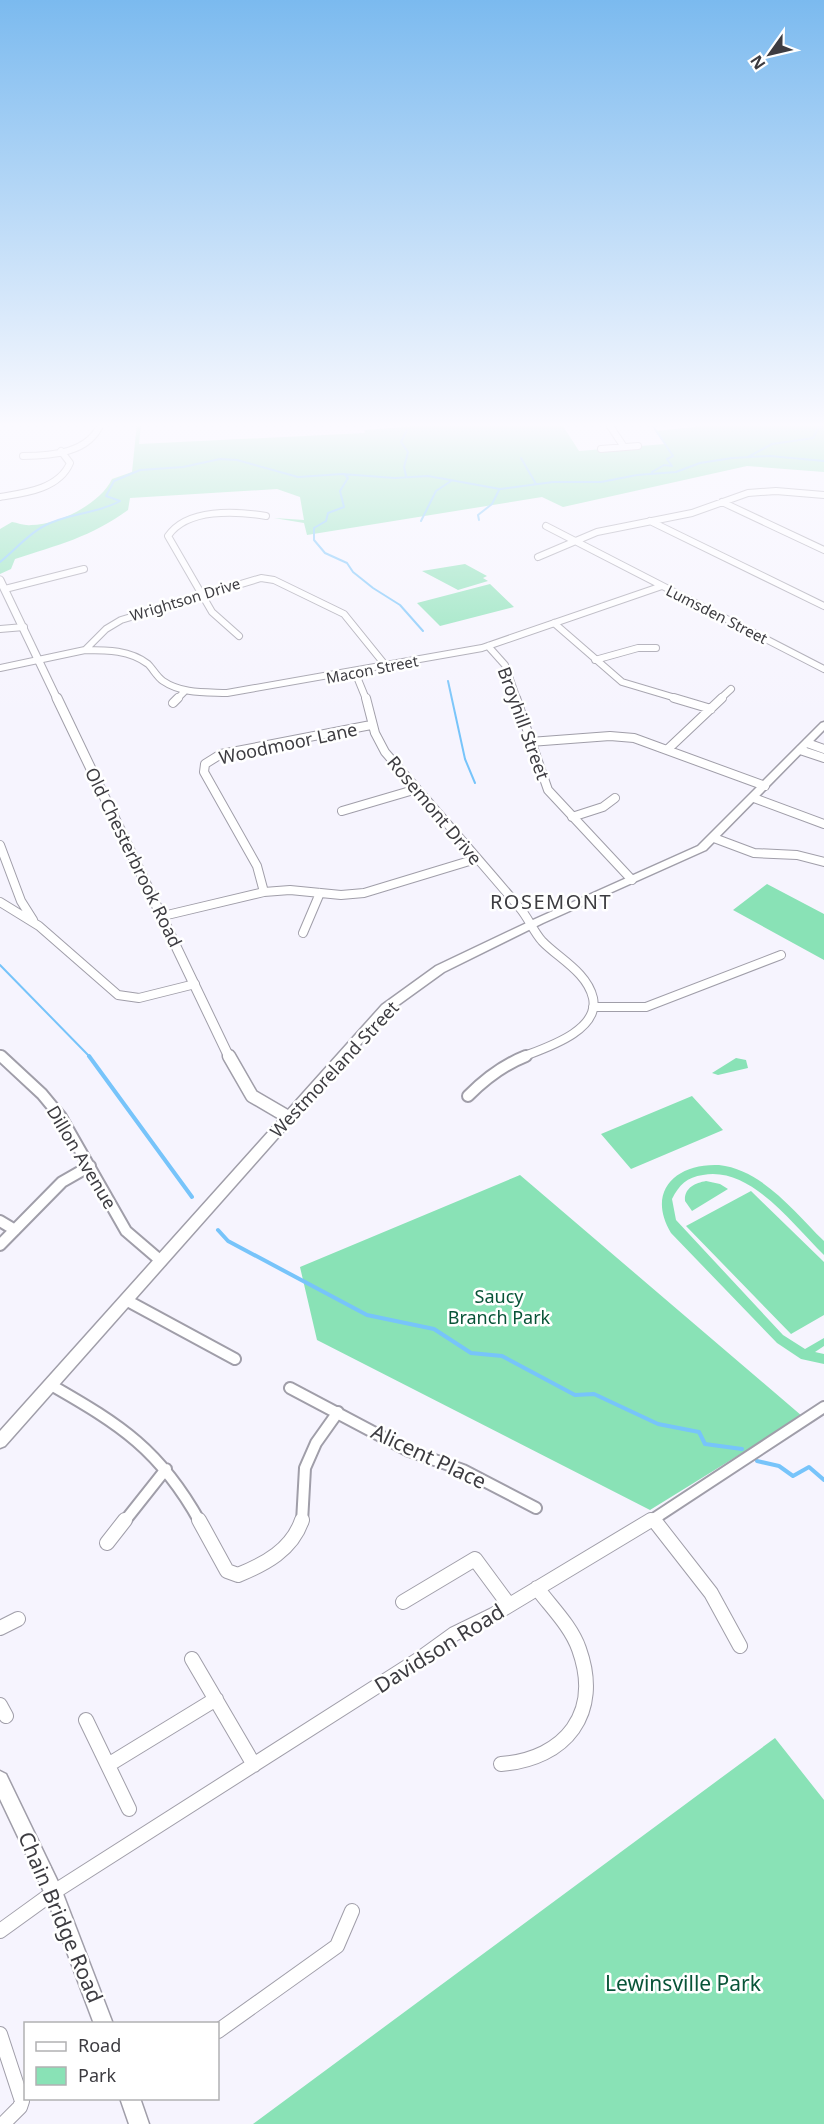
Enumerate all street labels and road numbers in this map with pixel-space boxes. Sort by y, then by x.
street label: Wrightson Drive [127,573,243,625]
street label: Lumsden Street [663,580,772,648]
street label: Macon Street [324,650,420,688]
street label: Broyhill Street [492,663,556,783]
street label: Woodmoor Lane [217,717,359,769]
street label: Rosemont Drive [382,750,488,870]
street label: Old Chesterbrook Road [80,763,188,951]
street label: Westmoreland Street [264,995,404,1142]
street label: Dillon Avenue [42,1101,122,1213]
street label: Alicent Place [367,1417,491,1495]
street label: Davidson Road [369,1597,509,1699]
street label: Chain Bridge Road [12,1827,110,2007]

